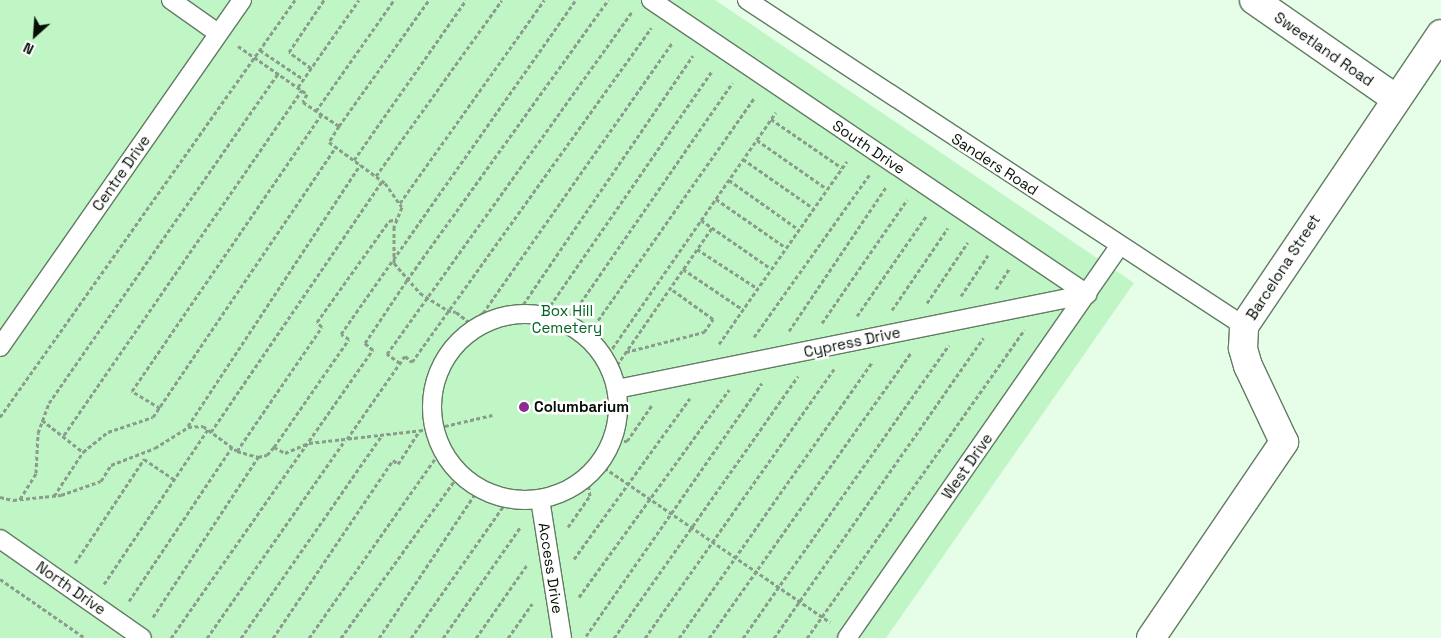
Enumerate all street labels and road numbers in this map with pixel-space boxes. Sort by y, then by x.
street label: Sweetland Road [1271,8,1377,90]
street label: South Drive [829,116,909,178]
street label: Sanders Road [948,129,1042,199]
street label: Centre Drive [88,132,154,214]
street label: Barcelona Street [1242,211,1324,323]
street label: Cypress Drive [802,323,902,361]
street label: West Drive [938,430,996,502]
street label: Access Drive [535,521,567,615]
street label: North Drive [33,557,109,619]

